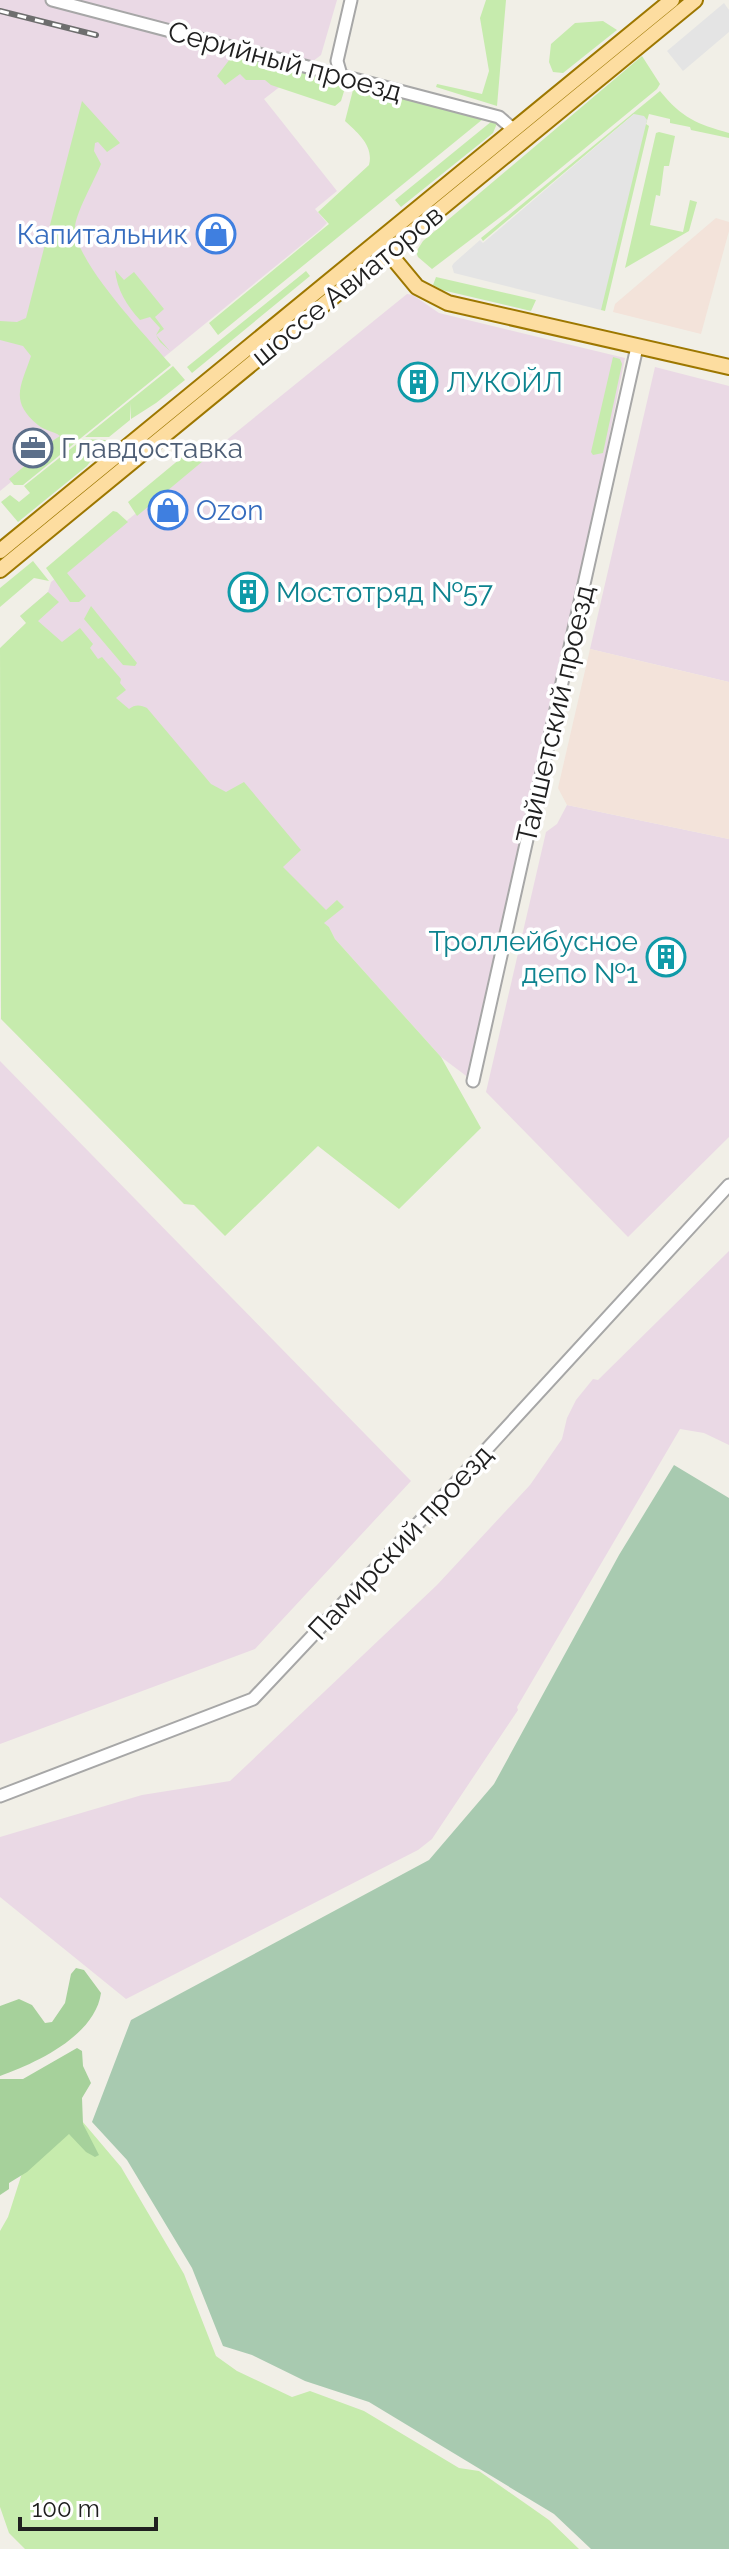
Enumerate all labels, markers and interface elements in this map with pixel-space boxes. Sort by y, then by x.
street label: Серийный проезд [164,14,405,109]
street label: шоссе Авиаторов [245,198,450,373]
shop icon: Капитальник [195,213,237,255]
place label: Капитальник [17,218,188,251]
building icon: ЛУКОЙЛ [397,361,439,403]
place label: ЛУКОЙЛ [446,366,563,399]
office icon: Главдоставка [12,427,54,469]
place label: Главдоставка [61,432,243,465]
shop icon: Ozon [147,489,189,531]
place label: Ozon [196,494,263,527]
building icon: Мостотряд №57 [227,571,269,613]
place label: Мостотряд №57 [276,576,493,609]
street label: Тайшетский проезд [510,582,601,846]
place label: Троллейбусное депо №1 [429,925,638,990]
building icon: Троллейбусное депо №1 [645,936,687,978]
street label: Памирский проезд [302,1438,499,1647]
scale bar [20,2481,156,2531]
text: 100 m [32,2494,100,2523]

